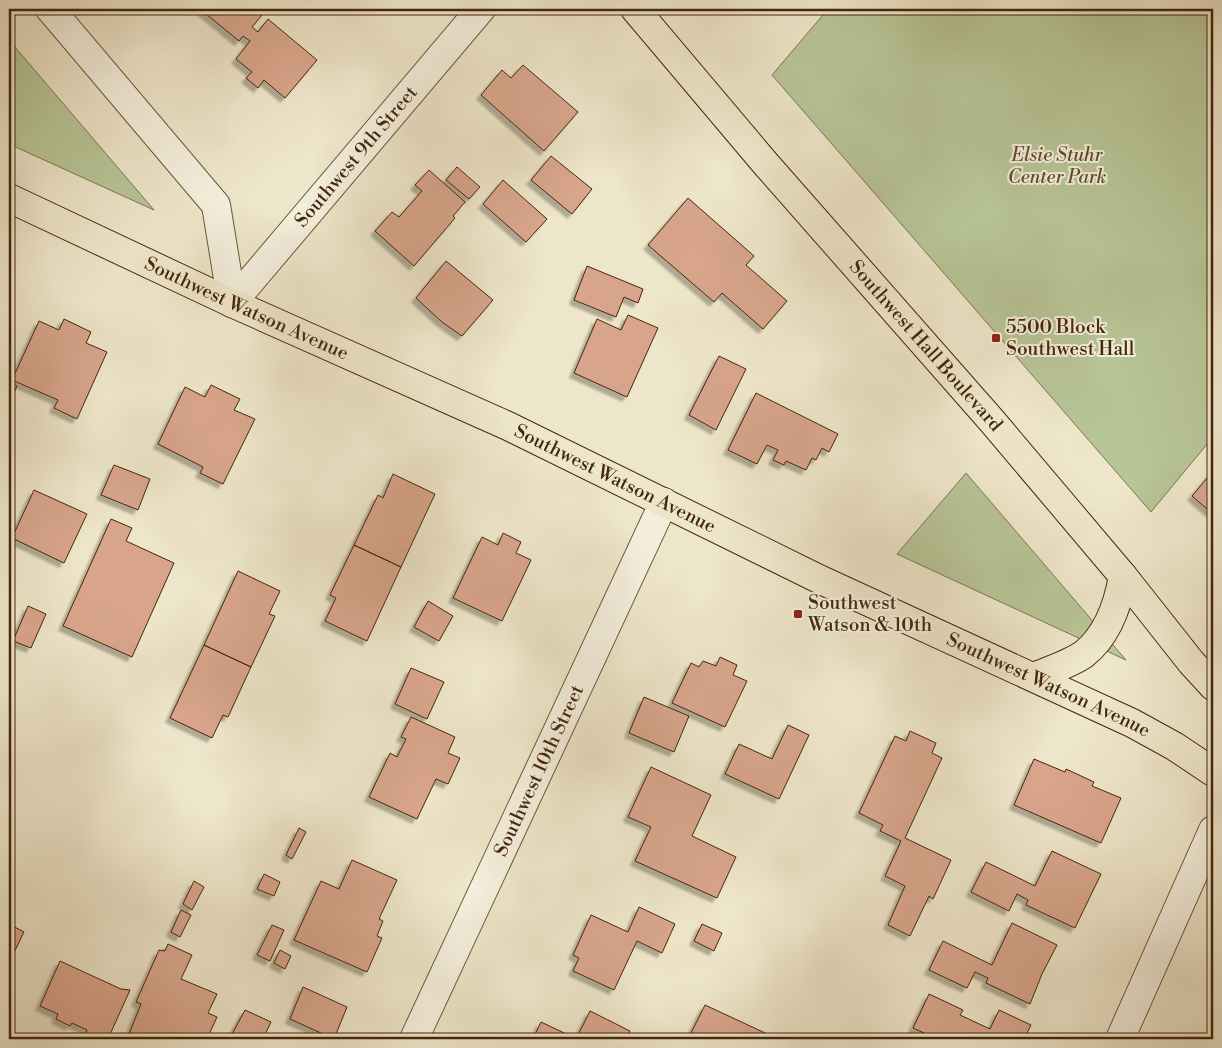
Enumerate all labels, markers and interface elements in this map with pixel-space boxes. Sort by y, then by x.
street label: Southwest 9th Street [289,81,423,232]
park label: Elsie Stuhr Center Park [1008,143,1106,189]
street label: Southwest Watson Avenue [141,252,352,365]
street label: Southwest Hall Boulevard [844,255,1008,437]
place label: 5500 Block Southwest Hall [1006,315,1135,361]
marker: 5500 Block Southwest Hall [990,332,1002,344]
street label: Southwest Watson Avenue [510,419,720,538]
place label: Southwest Watson & 10th [807,591,932,637]
marker: Southwest Watson & 10th [792,608,804,620]
street label: Southwest Watson Avenue [943,627,1154,743]
street label: Southwest 10th Street [489,681,589,860]

